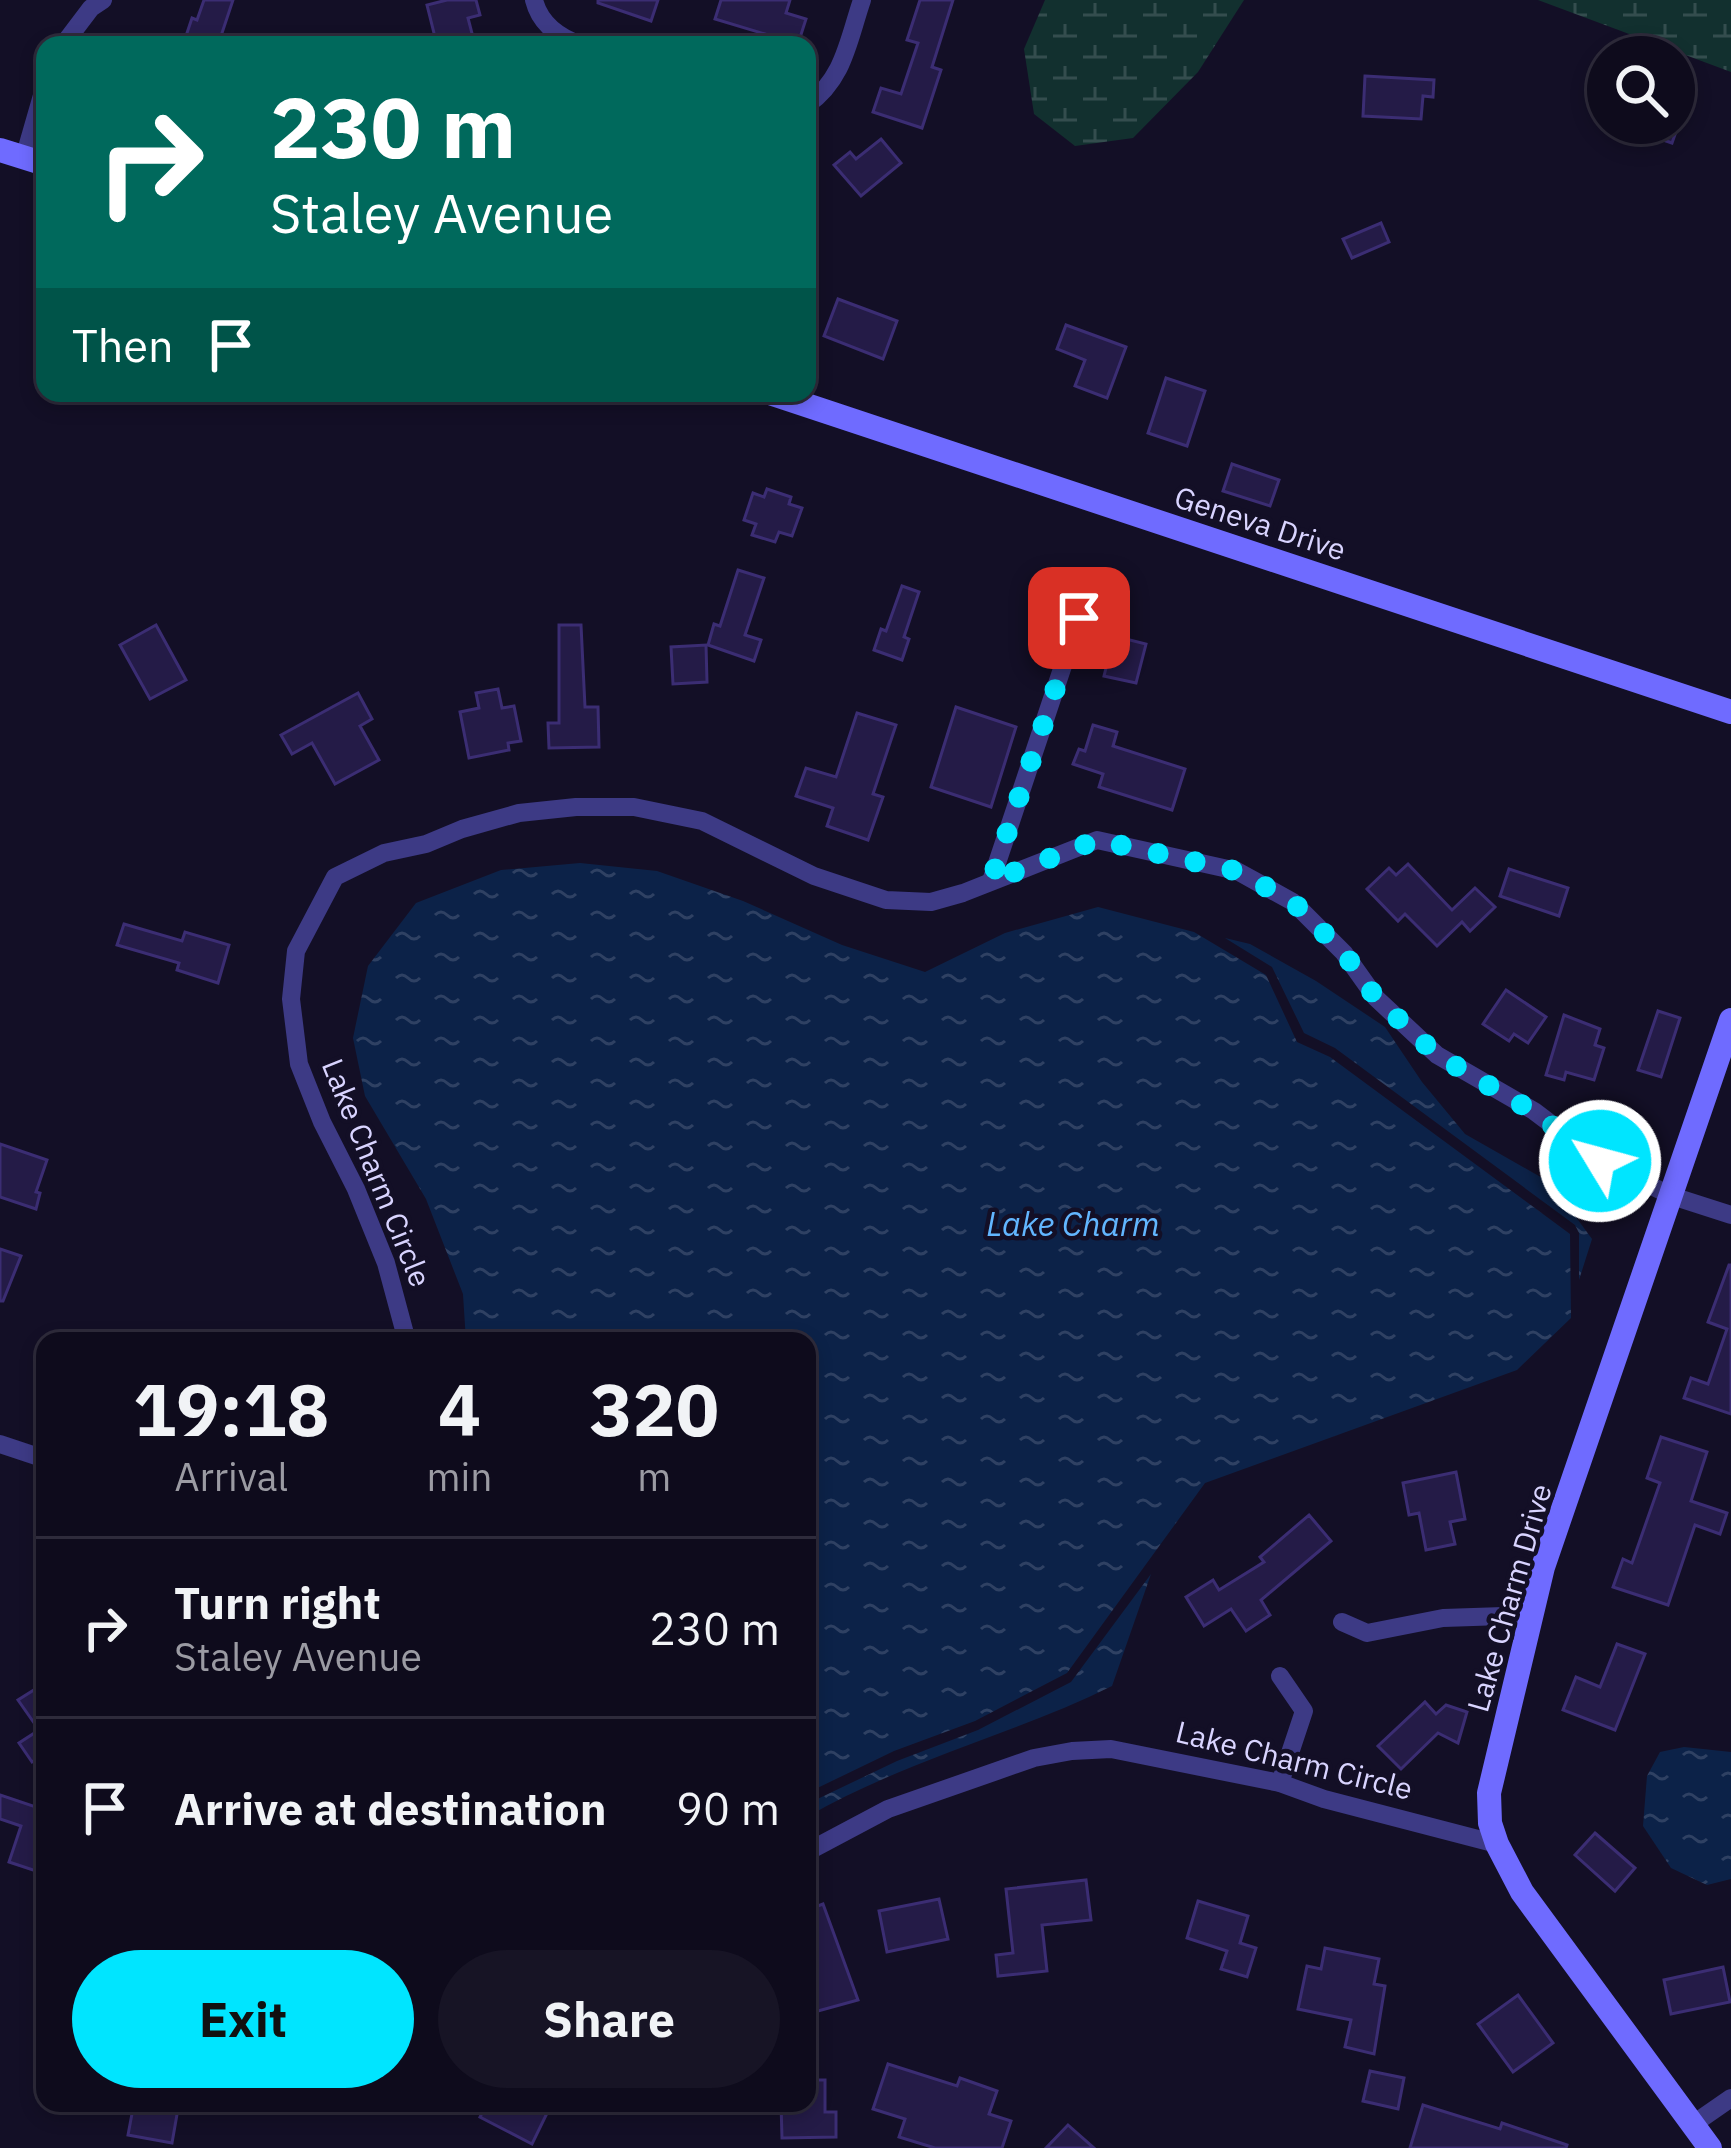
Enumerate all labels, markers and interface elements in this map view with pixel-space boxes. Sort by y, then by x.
map controls [1587,36,1695,144]
button: search [1587,36,1695,144]
text: 230 m [270,72,516,181]
icon: right [72,84,228,240]
text: Staley Avenue [270,178,613,248]
icon: arrive [198,312,264,378]
text: Then [72,316,174,374]
street label: Geneva Drive [1170,477,1351,569]
pin [1028,567,1130,669]
icon: arrive [1046,585,1112,651]
street label: Lake Charm Circle [314,1053,441,1292]
position arrow [1537,1098,1663,1224]
water label: Lake Charm [986,1202,1160,1245]
text: 19:18 [133,1362,330,1456]
text: 4 [438,1362,481,1456]
text: 320 [589,1362,719,1456]
text: Arrival [174,1451,288,1502]
text: min [427,1451,492,1502]
text: m [637,1451,671,1502]
street label: Lake Charm Drive [1457,1479,1560,1716]
text: Turn right [174,1573,381,1631]
icon: right [72,1595,138,1661]
text: 230 m [649,1599,780,1657]
text: Staley Avenue [174,1631,422,1682]
street label: Lake Charm Circle [1172,1711,1417,1808]
icon: arrive [72,1775,138,1841]
text: Arrive at destination [174,1779,607,1837]
text: 90 m [676,1779,780,1837]
button: Exit [72,1950,414,2088]
button: Share [438,1950,780,2088]

